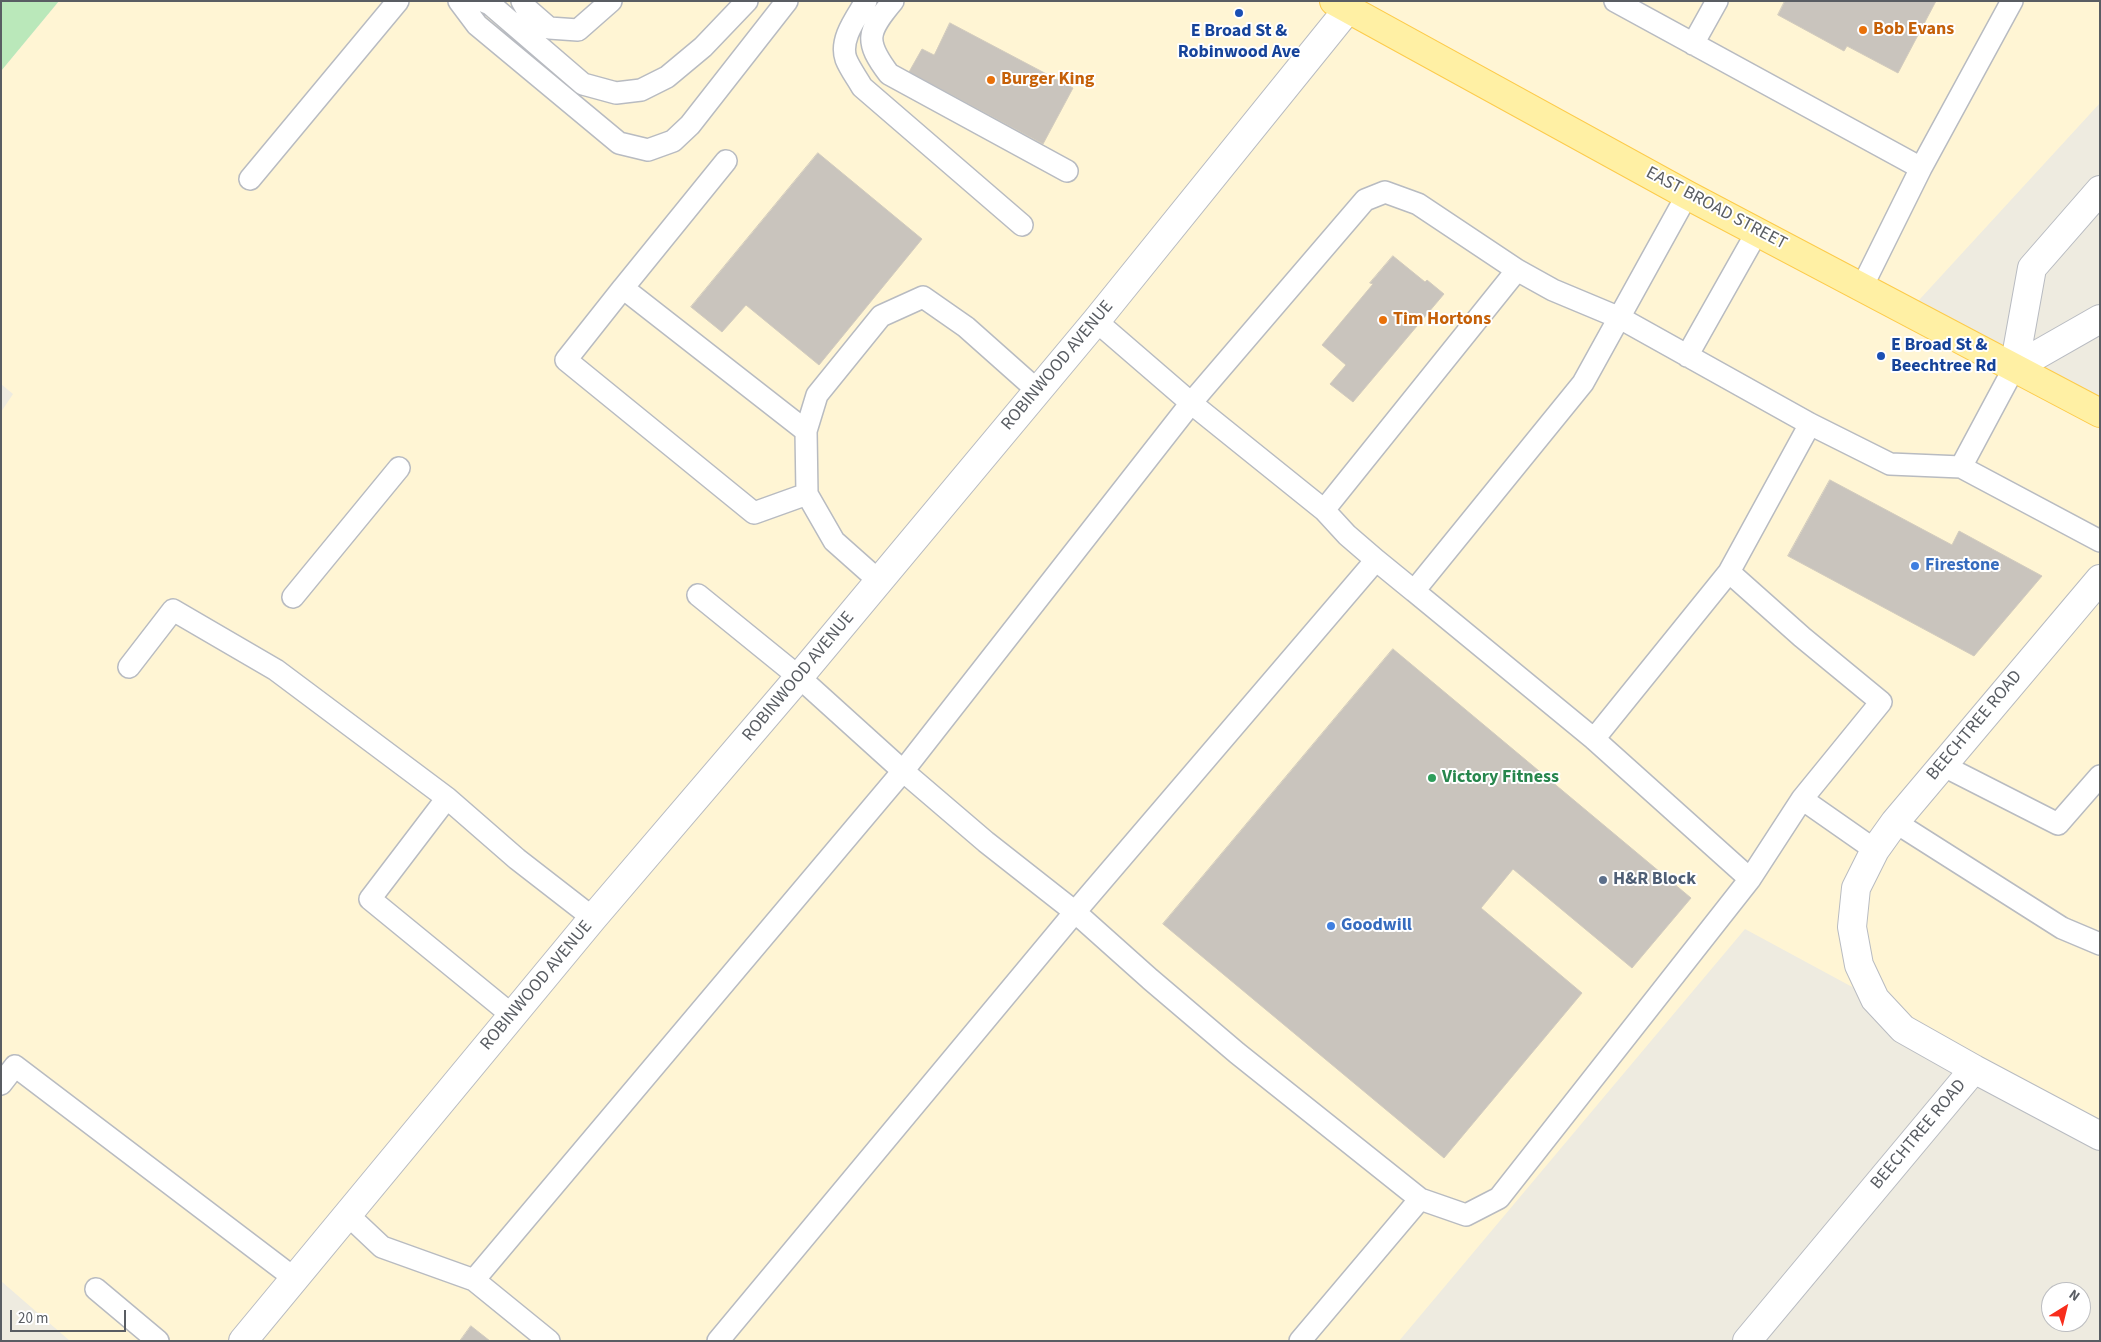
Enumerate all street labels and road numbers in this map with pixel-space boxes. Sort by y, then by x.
street label: EAST BROAD STREET [1642,163,1790,255]
street label: ROBINWOOD AVENUE [997,297,1119,435]
street label: ROBINWOOD AVENUE [738,608,860,746]
street label: BEECHTREE ROAD [1923,667,2027,785]
street label: ROBINWOOD AVENUE [476,917,598,1055]
street label: BEECHTREE ROAD [1867,1076,1971,1194]

